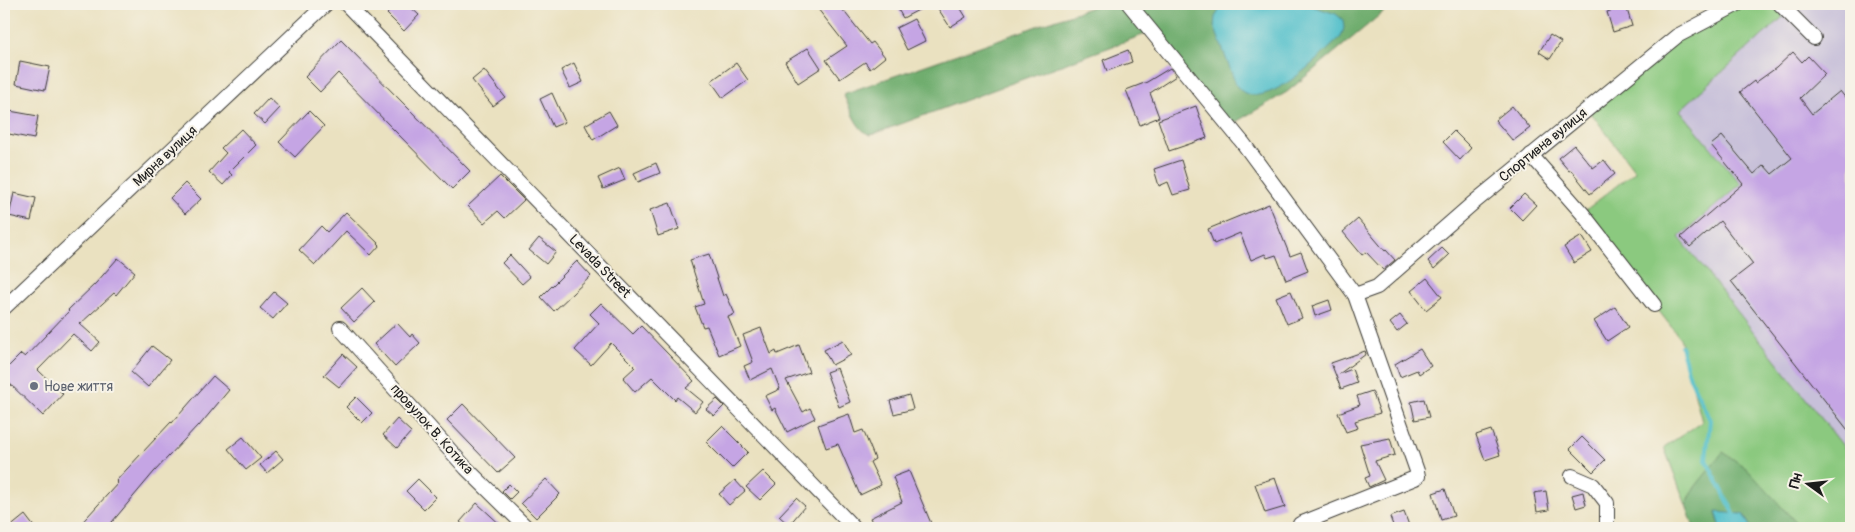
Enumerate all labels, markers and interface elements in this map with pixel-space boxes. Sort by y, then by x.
street label: Спортивна вулиця [1496,104,1590,186]
street label: Мирна вулиця [129,122,201,190]
street label: Levada Street [565,231,635,302]
place label: Нове життя [44,378,113,395]
marker: Нове життя [28,380,40,392]
street label: провулок В. Котика [387,380,477,478]
north arrow [1782,460,1832,510]
text: Пн [1786,471,1806,490]

